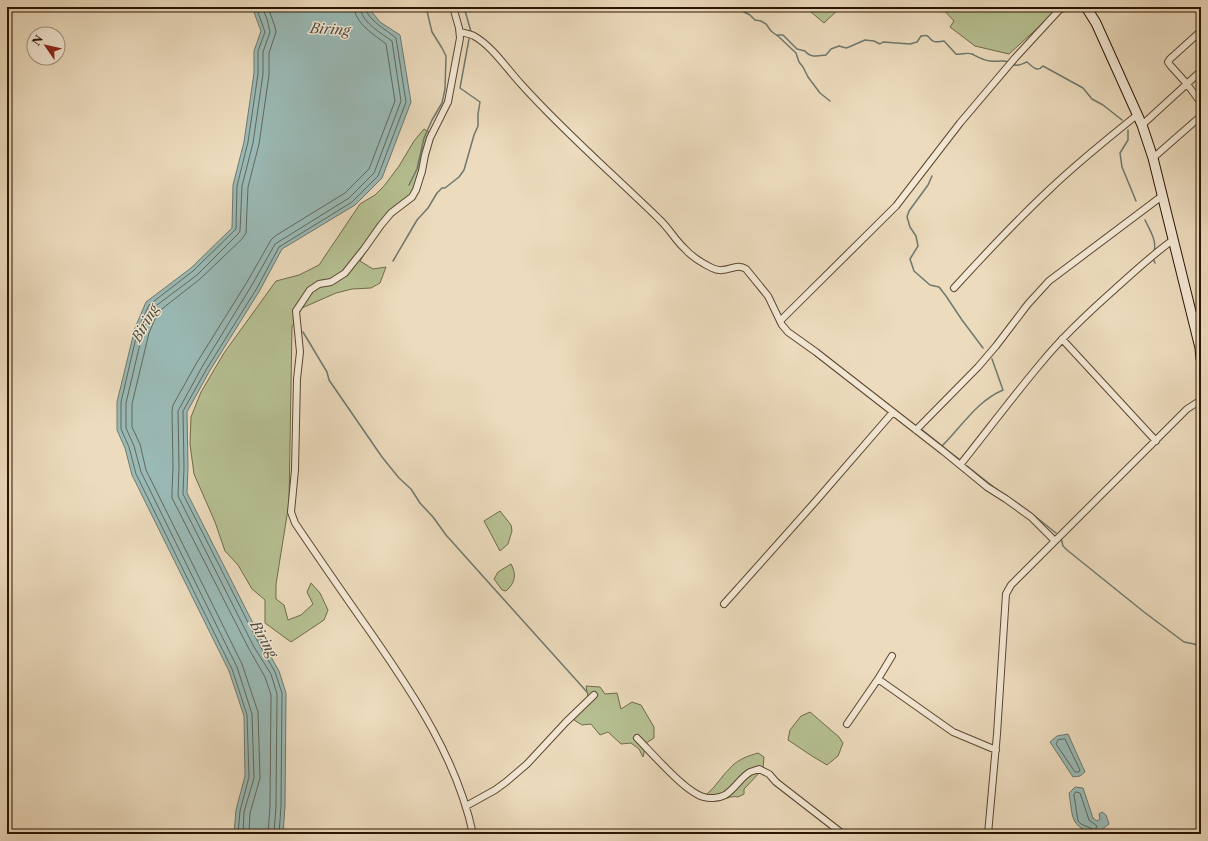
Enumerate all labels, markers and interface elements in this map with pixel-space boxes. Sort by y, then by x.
water label: Biring [309,19,352,39]
north arrow [26,26,66,66]
text: N [29,32,46,48]
water label: Biring [127,299,164,346]
water label: Biring [246,616,283,663]

